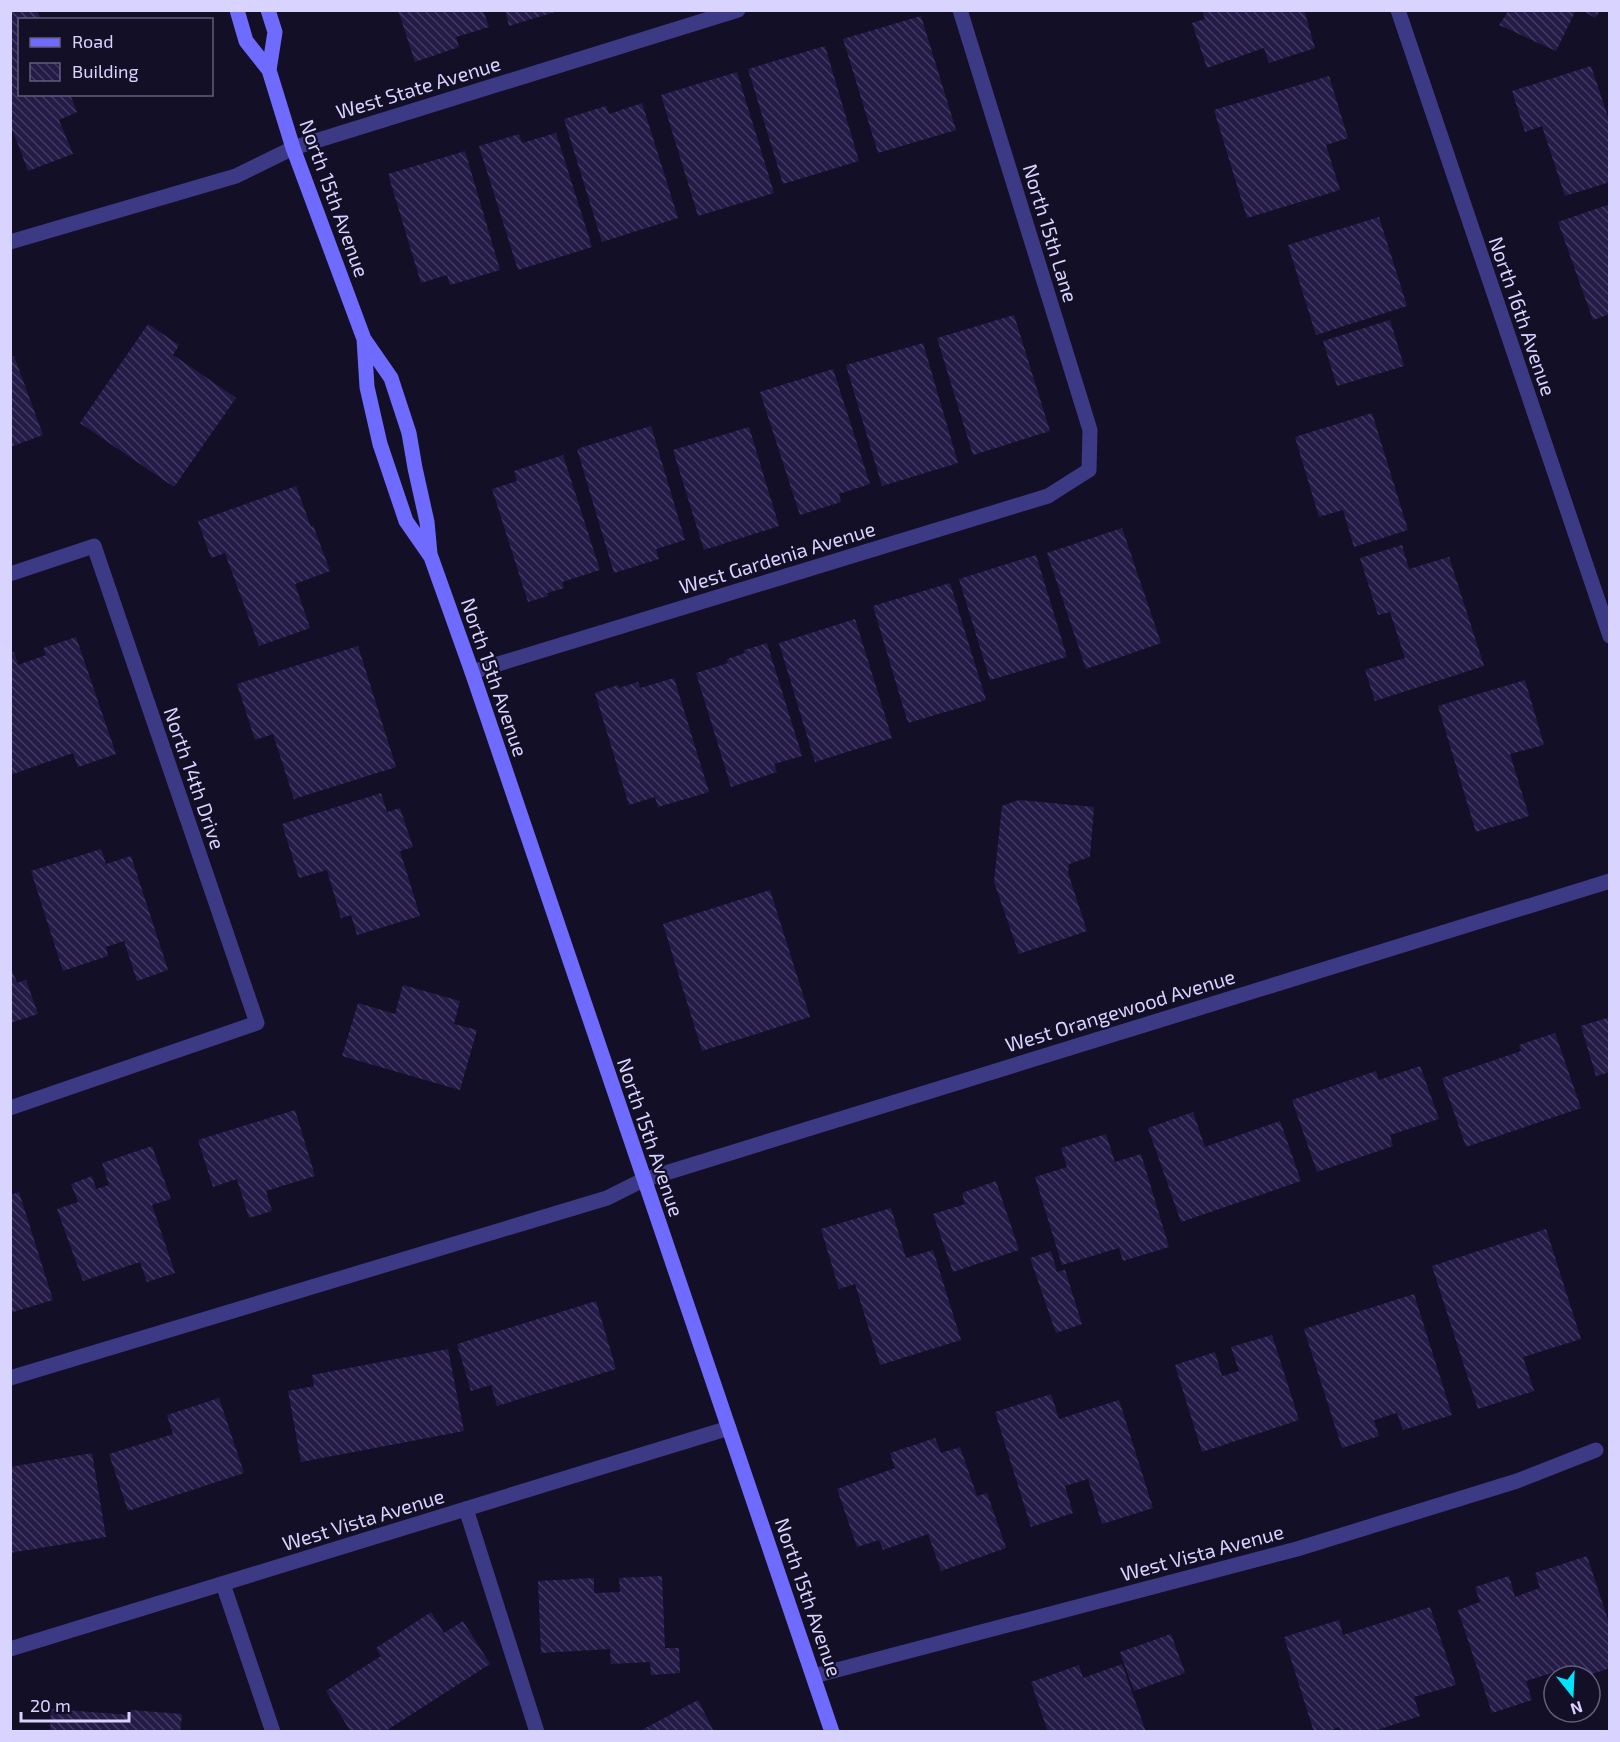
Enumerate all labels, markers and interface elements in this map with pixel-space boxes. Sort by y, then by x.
legend [18,18,213,96]
text: Road [72,30,113,52]
street label: West State Avenue [333,51,503,123]
text: Building [72,60,139,82]
street label: North 15th Avenue [295,116,375,280]
street label: North 15th Lane [1019,161,1083,305]
street label: North 16th Avenue [1484,233,1562,399]
street label: West Gardenia Avenue [676,516,878,598]
street label: North 15th Avenue [457,595,533,759]
street label: North 14th Drive [159,704,231,852]
street label: West Orangewood Avenue [1002,964,1238,1056]
street label: North 15th Avenue [613,1055,689,1219]
street label: West Vista Avenue [279,1483,447,1555]
street label: North 15th Avenue [771,1515,847,1679]
street label: West Vista Avenue [1118,1519,1286,1585]
north arrow [1542,1664,1602,1724]
scale bar [21,1685,129,1723]
text: 20 m [30,1694,71,1716]
text: N [1568,1698,1585,1720]

